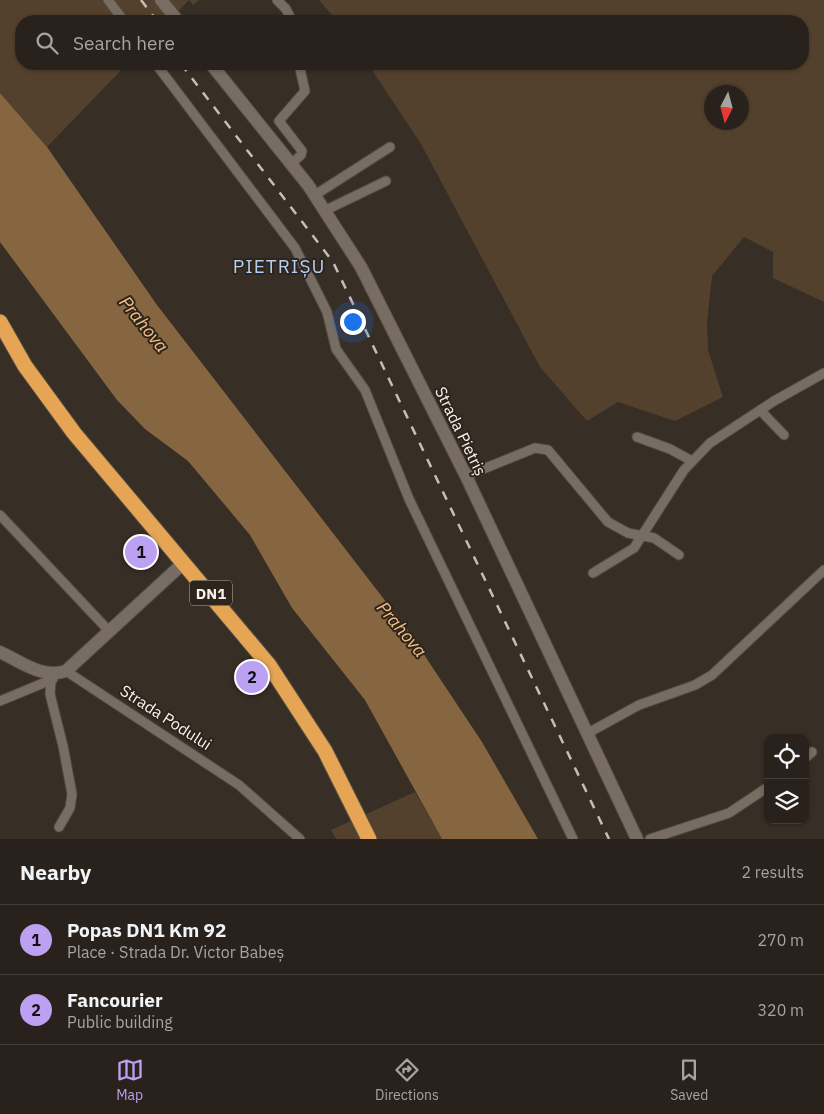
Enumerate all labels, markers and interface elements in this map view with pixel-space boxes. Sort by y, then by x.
search box [15,15,809,70]
icon: search [33,29,61,57]
text: Search here [73,31,175,55]
north arrow [704,85,749,130]
district label: PIETRIȘU [233,254,325,278]
water label: Prahova [114,291,174,357]
your location [340,309,366,335]
street label: Strada Pietriș [431,383,491,479]
pin: 1 [125,533,157,571]
road number: DN1 [190,580,232,606]
water label: Prahova [372,596,432,662]
pin: 2 [236,658,268,696]
street label: Strada Podului [117,680,215,754]
map controls [764,734,809,824]
button: locate [764,734,809,779]
button: layers [764,779,809,824]
text: Nearby [20,858,91,886]
text: 2 results [741,862,804,882]
text: Popas DN1 Km 92 [67,918,226,942]
text: 1 [31,930,41,950]
text: 270 m [757,930,804,950]
text: Place · Strada Dr. Victor Babeș [67,942,284,962]
text: Fancourier [67,988,163,1012]
text: 2 [31,1000,41,1020]
text: 320 m [757,1000,804,1020]
text: Public building [67,1012,173,1032]
tab: Map [116,1056,144,1104]
tab: Directions [375,1056,439,1104]
tab: Saved [670,1056,708,1104]

